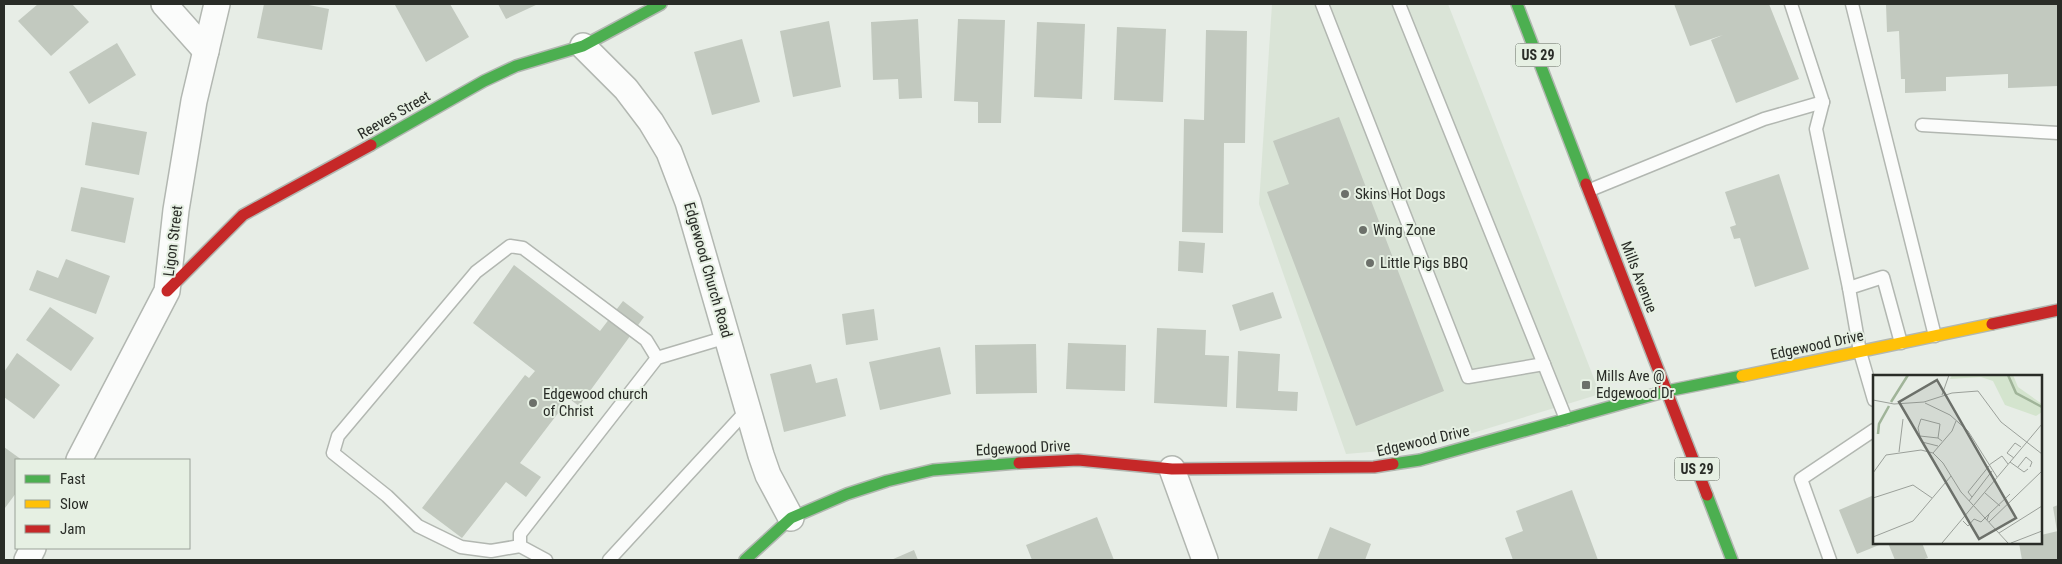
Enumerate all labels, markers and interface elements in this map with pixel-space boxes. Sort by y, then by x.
road number: US 29 [1516,44,1560,66]
street label: Reeves Street [355,87,433,143]
place label: Skins Hot Dogs [1355,185,1446,203]
marker: Skins Hot Dogs [1339,188,1351,200]
street label: Edgewood Church Road [680,200,736,340]
street label: Ligon Street [160,204,186,278]
place label: Wing Zone [1373,221,1436,239]
marker: Wing Zone [1357,224,1369,236]
street label: Mills Avenue [1617,239,1661,315]
place label: Little Pigs BBQ [1380,254,1468,272]
marker: Little Pigs BBQ [1364,257,1376,269]
street label: Edgewood Drive [1769,326,1865,364]
place label: Mills Ave @ Edgewood Dr [1596,367,1674,402]
inset map [1873,375,2042,544]
marker: Mills Ave @ Edgewood Dr [1580,379,1592,391]
place label: Edgewood church of Christ [543,385,648,420]
marker: Edgewood church of Christ [527,397,539,409]
street label: Edgewood Drive [1375,422,1471,460]
street label: Edgewood Drive [975,437,1071,459]
road number: US 29 [1674,458,1720,480]
legend [15,459,190,549]
text: Fast [60,470,85,488]
text: Slow [60,495,89,513]
text: Jam [60,520,86,538]

